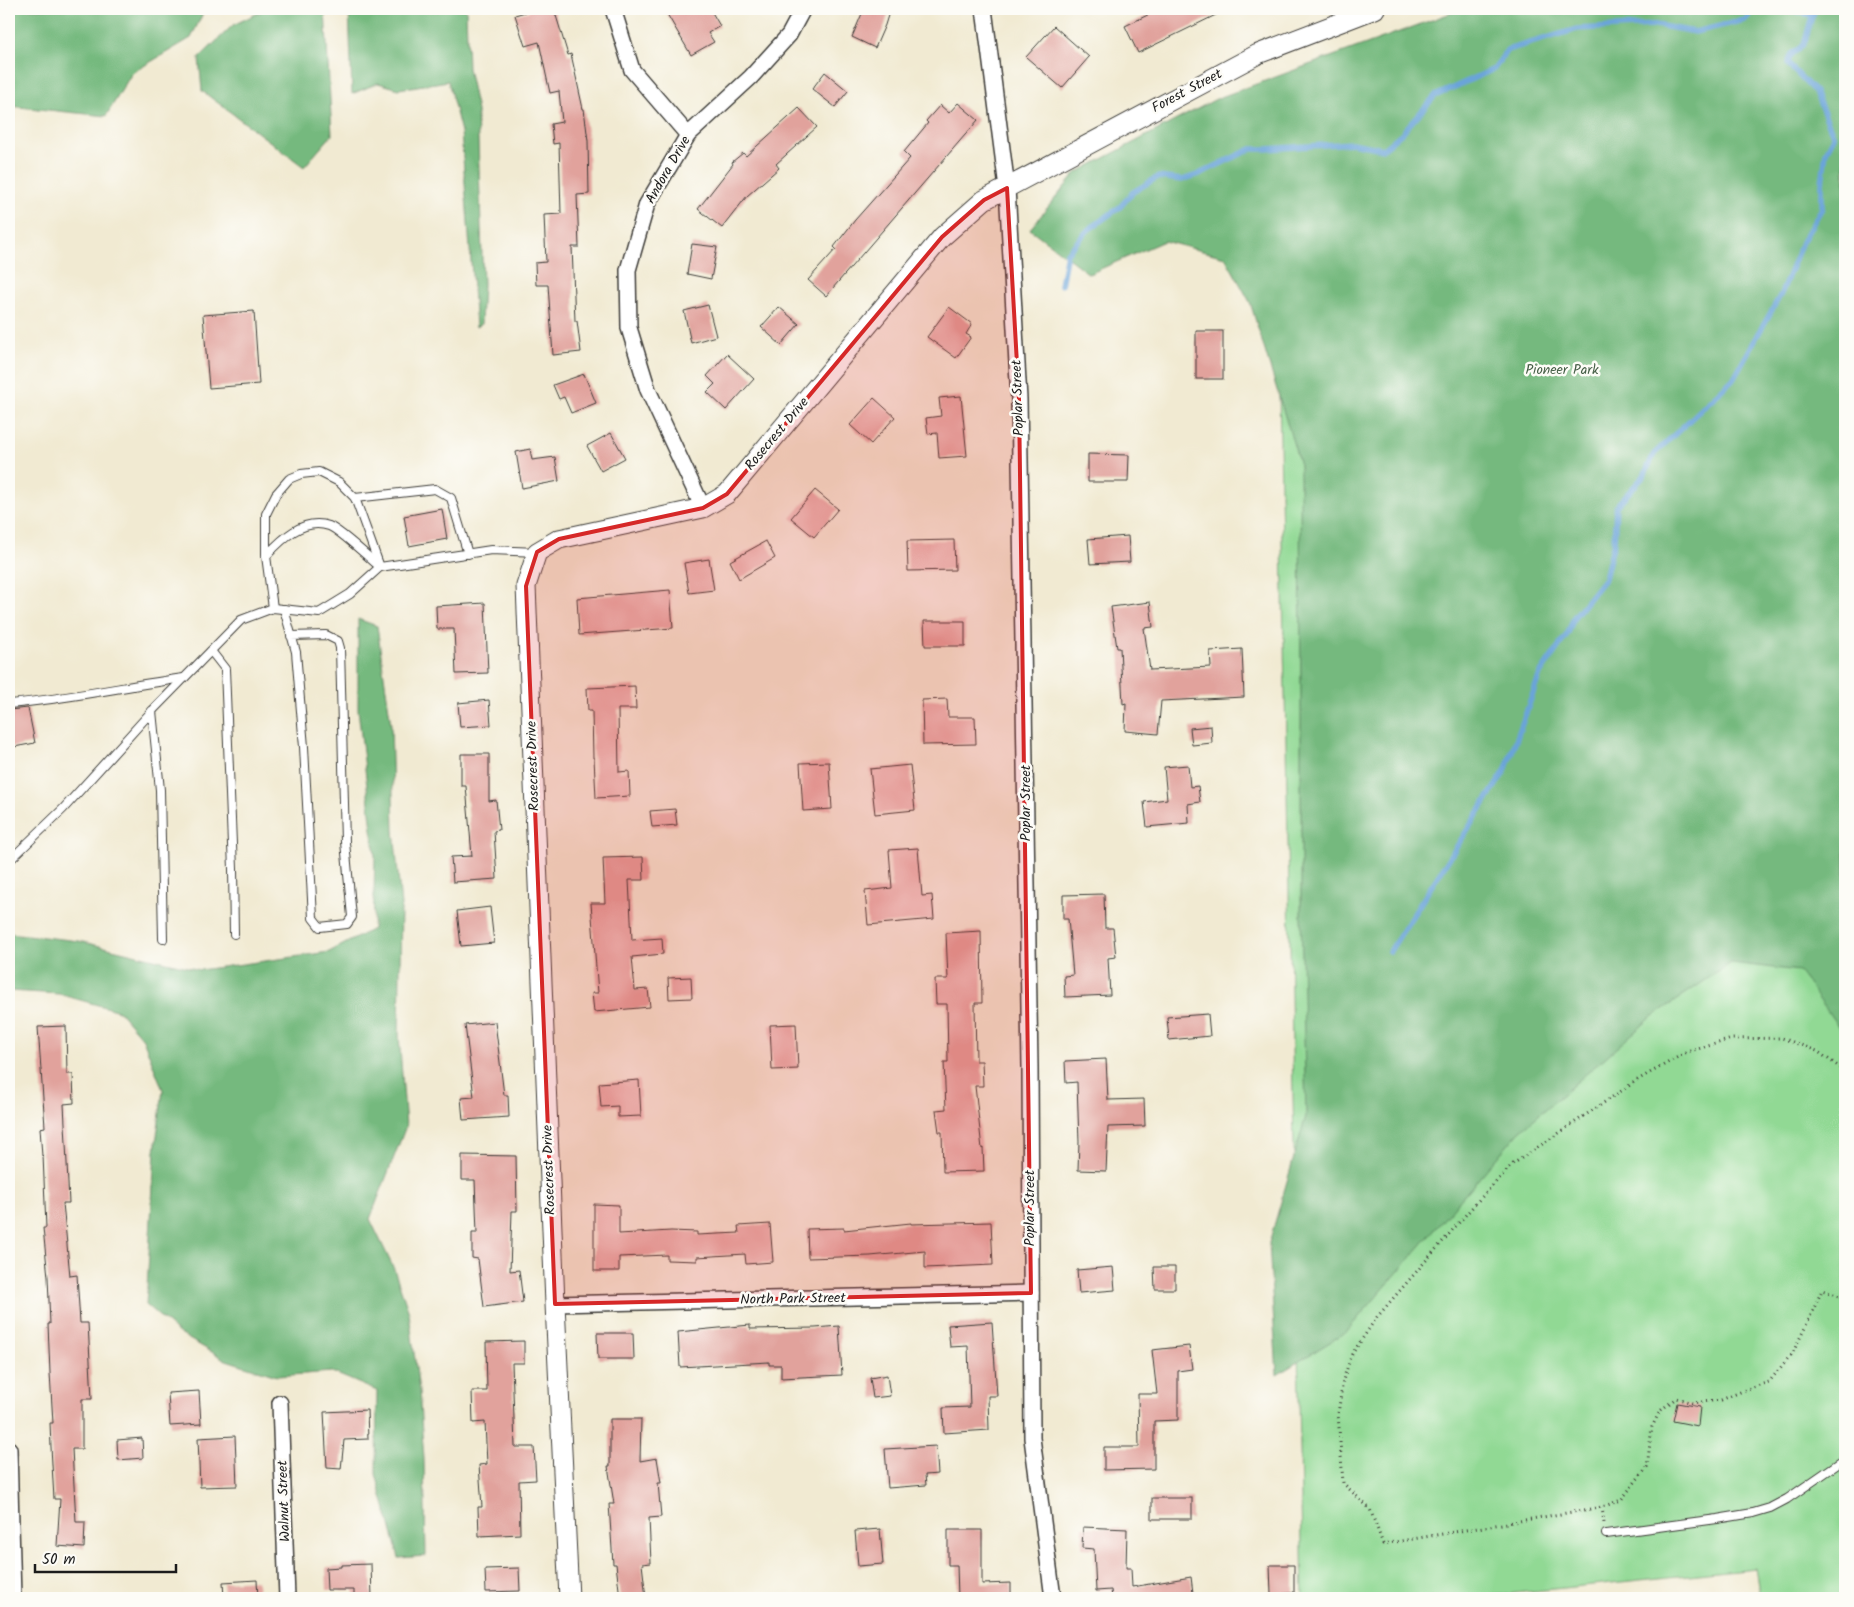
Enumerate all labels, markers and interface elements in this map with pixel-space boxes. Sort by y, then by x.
street label: Forest Street [1148,63,1227,119]
street label: Andora Drive [640,131,697,208]
street label: Poplar Street [1006,359,1030,437]
park label: Pioneer Park [1526,359,1599,381]
street label: Rosecrest Drive [740,392,815,476]
street label: Rosecrest Drive [520,720,546,811]
street label: Poplar Street [1015,764,1037,841]
street label: Rosecrest Drive [536,1124,562,1215]
street label: Poplar Street [1019,1169,1041,1246]
street label: North Park Street [740,1287,846,1311]
street label: Walnut Street [272,1459,296,1542]
scale bar [35,1542,176,1574]
text: 50 m [42,1548,76,1572]

